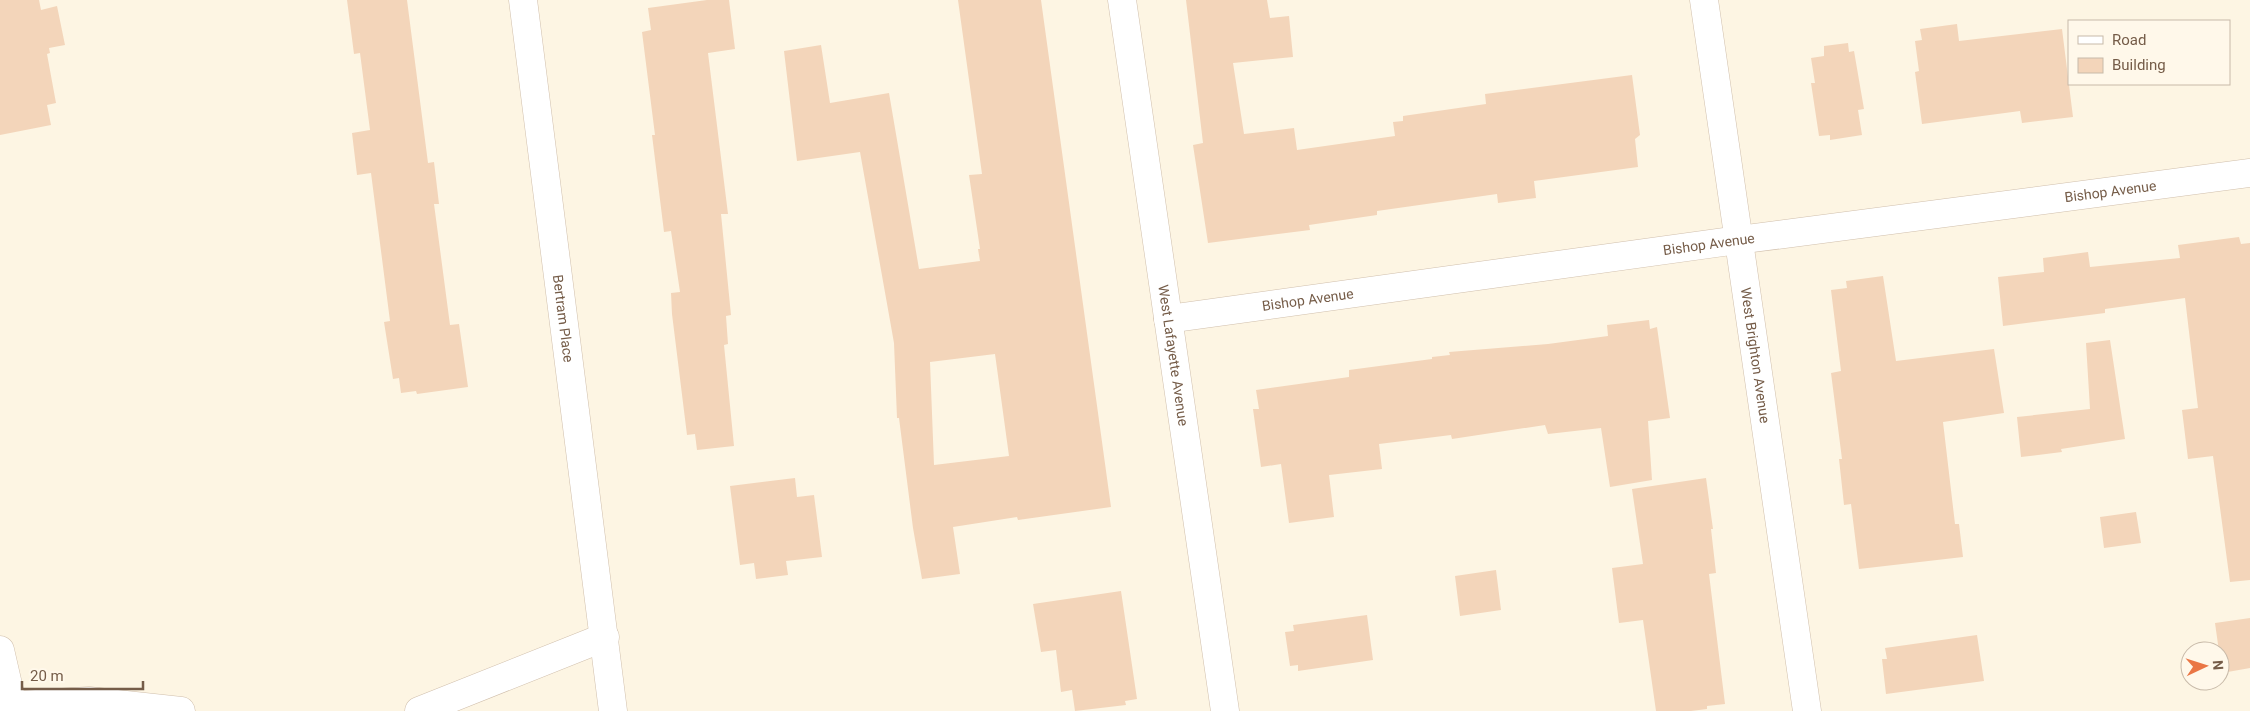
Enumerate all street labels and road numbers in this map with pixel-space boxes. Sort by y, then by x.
street label: Bishop Avenue [2064,177,2157,205]
street label: Bishop Avenue [1662,230,1756,258]
street label: Bertram Place [550,274,577,363]
street label: West Lafayette Avenue [1155,284,1192,427]
street label: Bishop Avenue [1261,285,1354,314]
street label: West Brighton Avenue [1738,286,1773,424]

